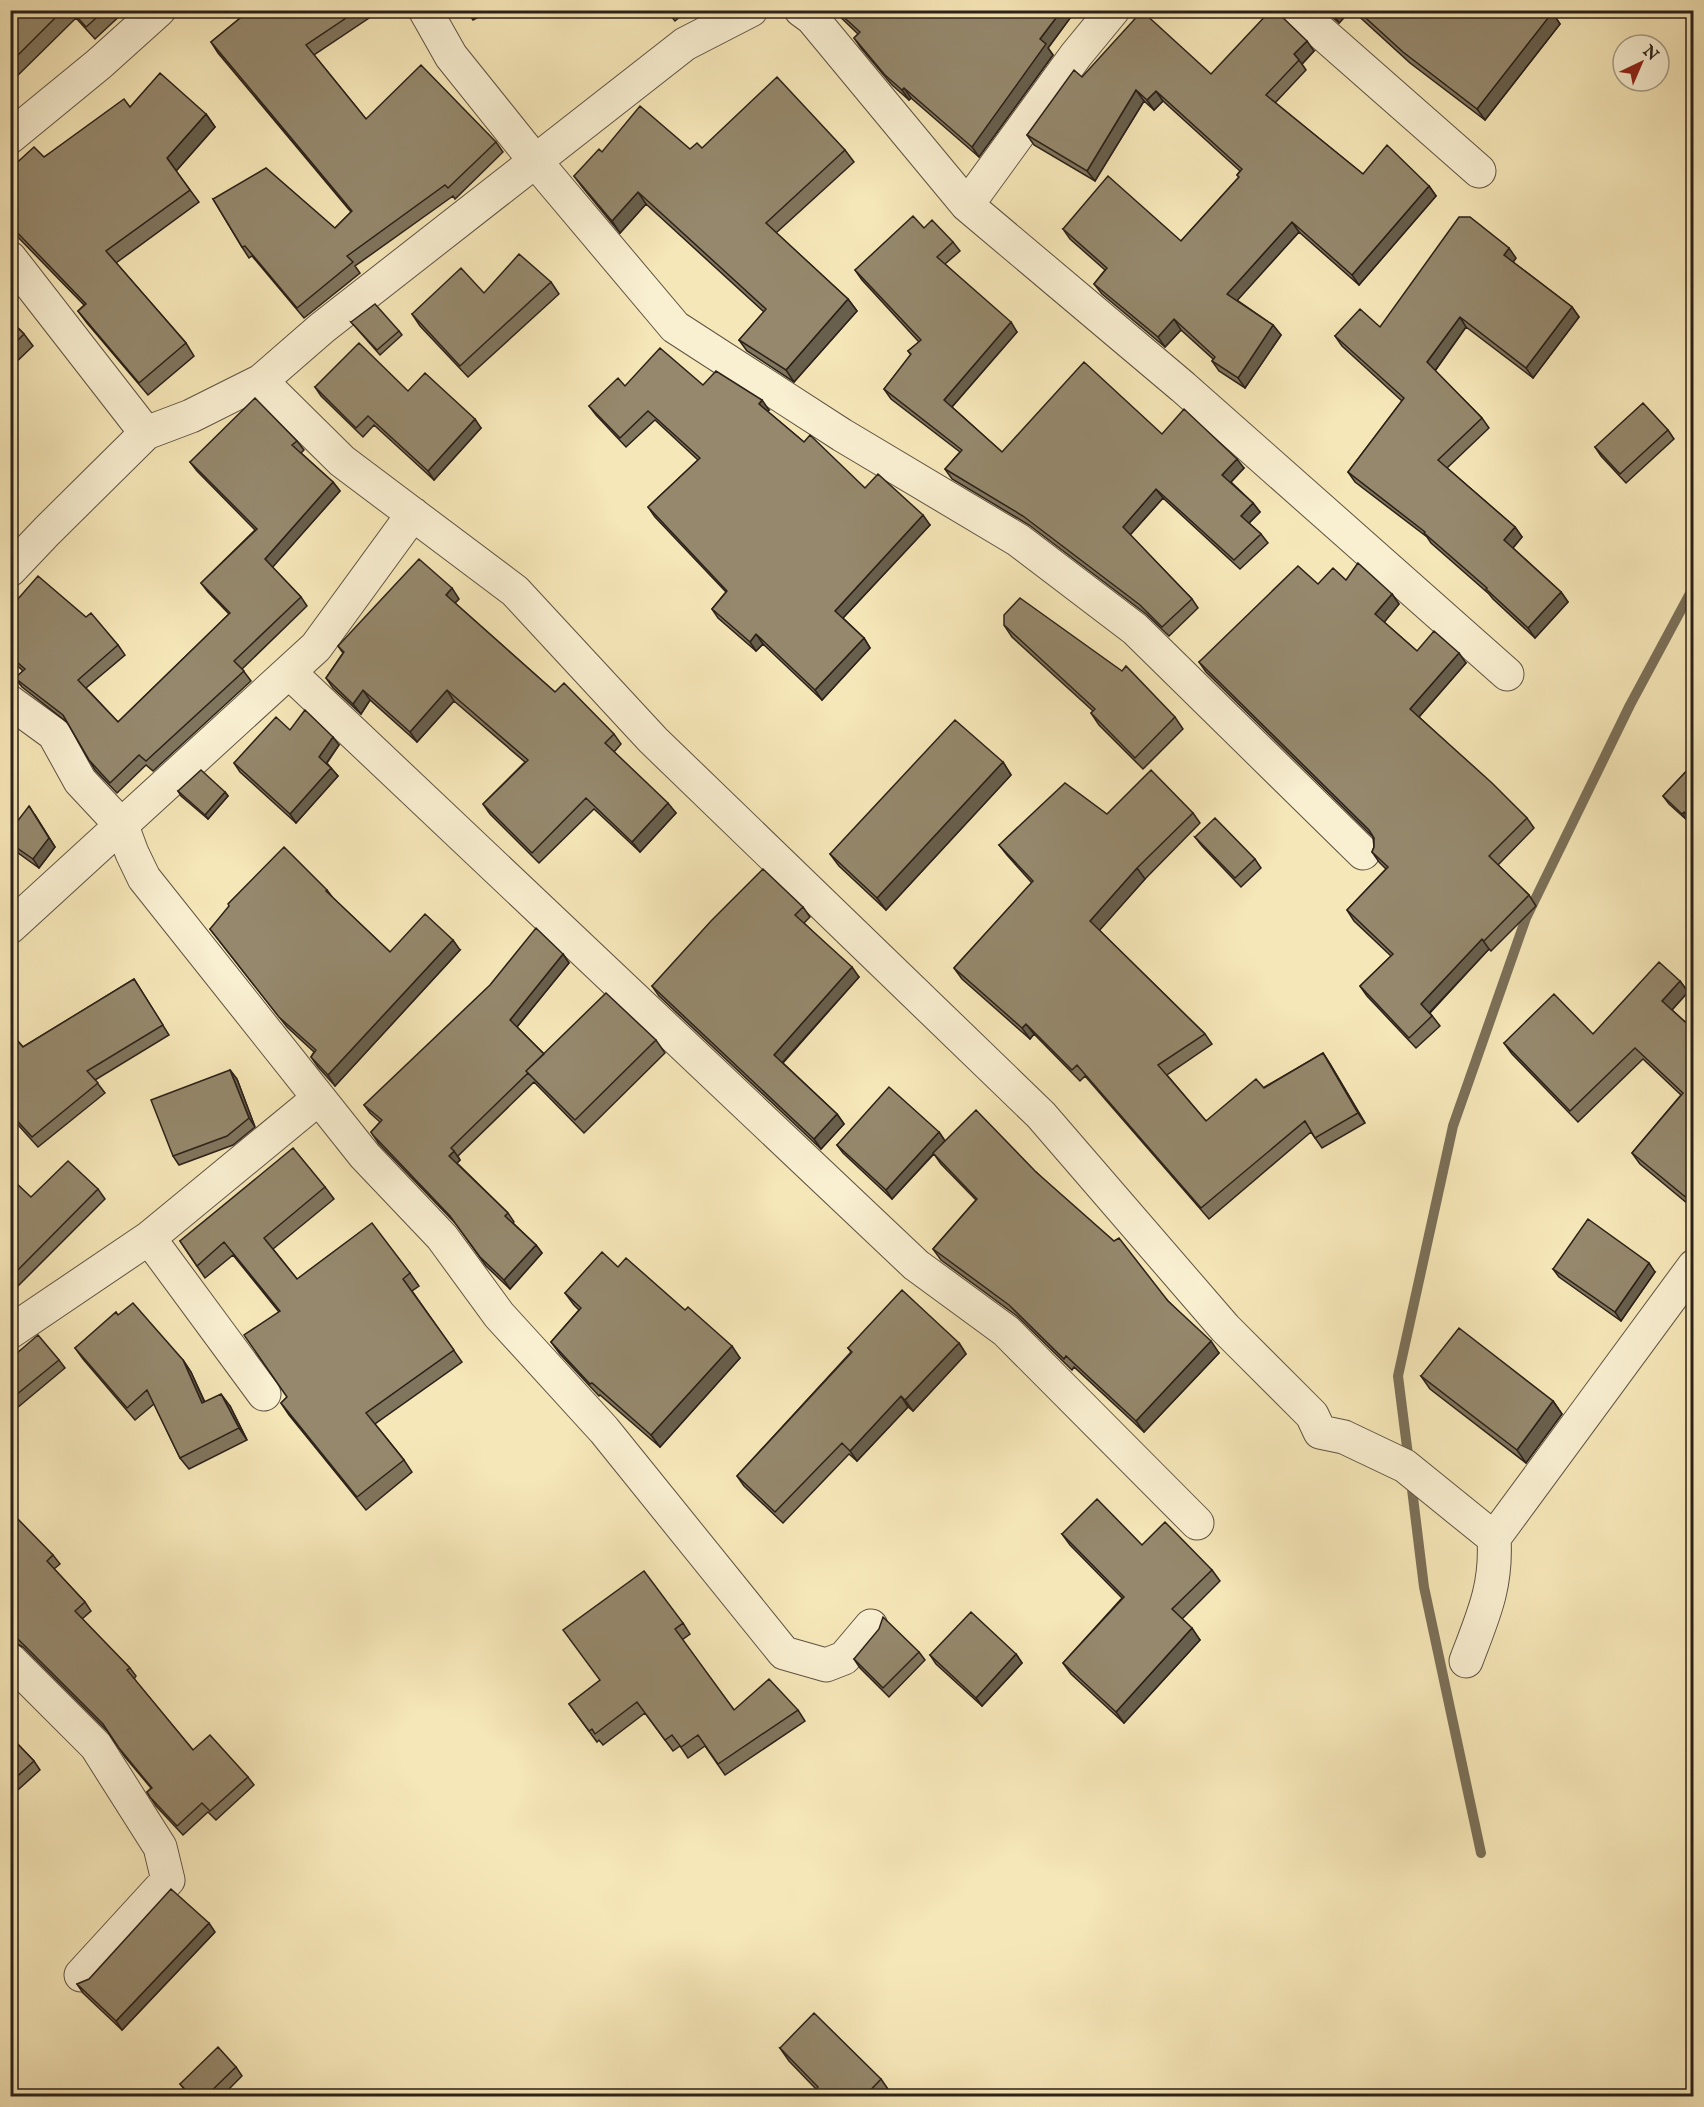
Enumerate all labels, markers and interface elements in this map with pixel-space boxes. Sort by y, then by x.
north arrow [1611,33,1671,93]
text: N [1637,41,1662,66]

